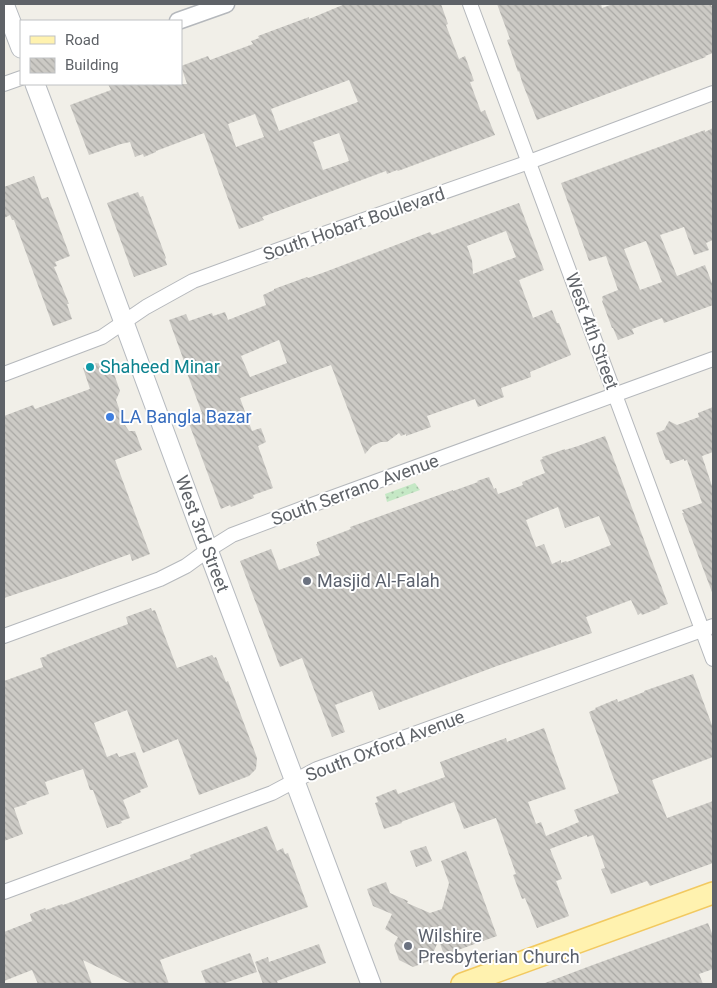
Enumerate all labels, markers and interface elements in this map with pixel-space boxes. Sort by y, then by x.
legend [20,20,182,85]
text: Road [65,31,99,49]
text: Building [65,56,119,74]
street label: South Hobart Boulevard [260,183,447,265]
street label: West 4th Street [562,270,623,392]
place label: Shaheed Minar [100,356,220,377]
marker: Shaheed Minar [84,361,96,373]
place label: LA Bangla Bazar [120,406,252,427]
marker: LA Bangla Bazar [104,411,116,423]
street label: South Serrano Avenue [268,449,441,530]
street label: West 3rd Street [171,472,234,595]
place label: Masjid Al-Falah [317,570,440,591]
marker: Masjid Al-Falah [301,575,313,587]
street label: South Oxford Avenue [302,706,467,786]
place label: Wilshire Presbyterian Church [418,925,580,967]
marker: Wilshire Presbyterian Church [402,940,414,952]

